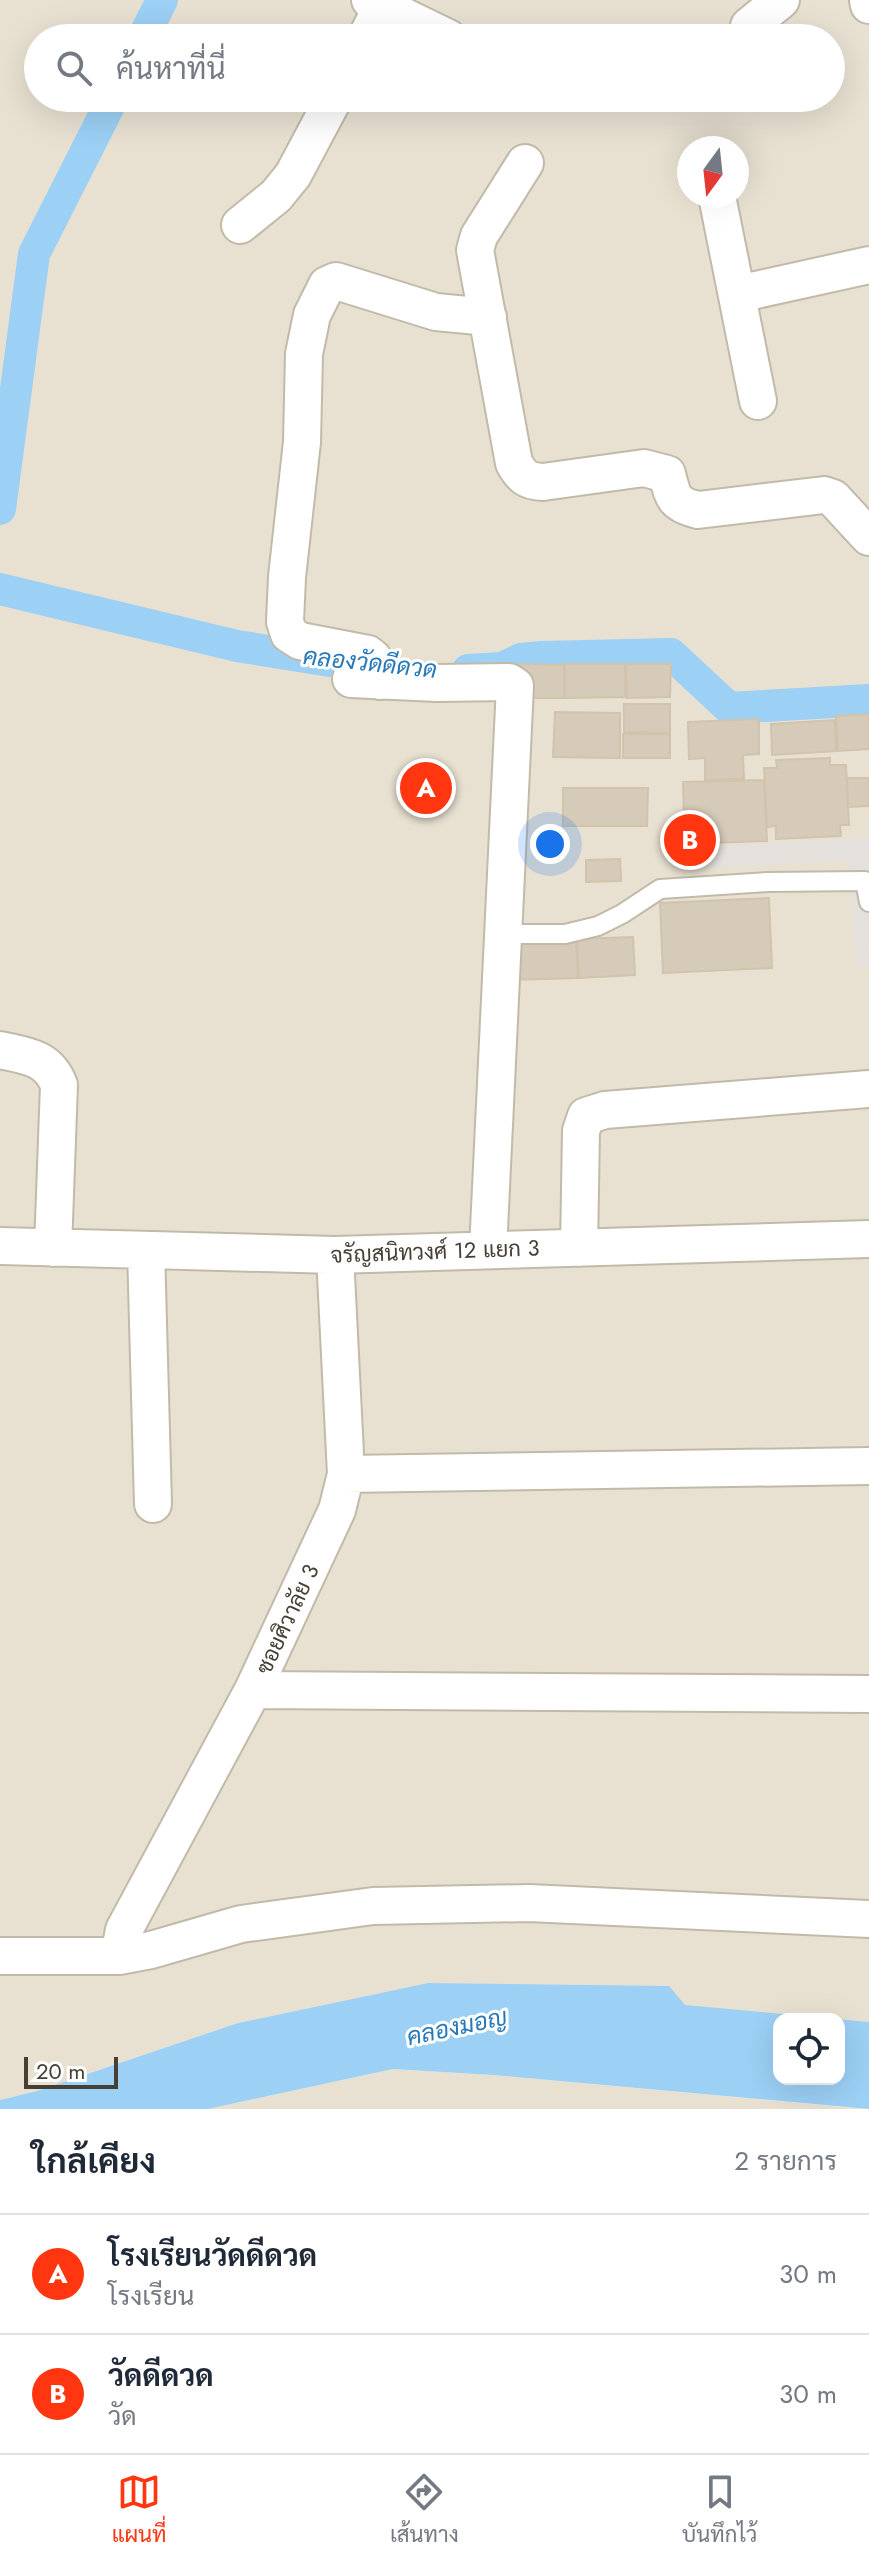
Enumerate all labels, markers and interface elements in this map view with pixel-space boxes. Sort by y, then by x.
search box [24,24,845,112]
icon: search [52,46,96,90]
text: ค้นหาที่นี่ [116,47,226,90]
north arrow [677,136,749,208]
water label: คลองวัดดีดวด [301,638,439,687]
pin: A [400,758,452,818]
pin: B [664,810,716,870]
your location [530,824,570,864]
street label: จรัญสนิทวงศ์ 12 แยก 3 [330,1231,540,1271]
street label: ซอยศิวาลัย 3 [248,1559,326,1679]
water label: คลองมอญ [403,1999,511,2054]
map controls [773,2013,845,2085]
button: locate [773,2013,845,2085]
scale bar [24,2053,118,2089]
text: 20 m [36,2055,85,2087]
text: ใกล้เคียง [32,2137,156,2186]
text: 2 รายการ [734,2142,837,2180]
text: โรงเรียนวัดดีดวด [108,2234,317,2277]
text: A [48,2255,68,2293]
text: 30 m [779,2255,837,2293]
text: โรงเรียน [108,2277,194,2315]
text: วัดดีดวด [108,2354,214,2397]
text: B [49,2375,67,2413]
text: 30 m [779,2375,837,2413]
text: วัด [108,2397,137,2435]
tab: แผนที่ [112,2470,167,2550]
tab: เส้นทาง [390,2470,459,2550]
tab: บันทึกไว้ [682,2470,757,2550]

